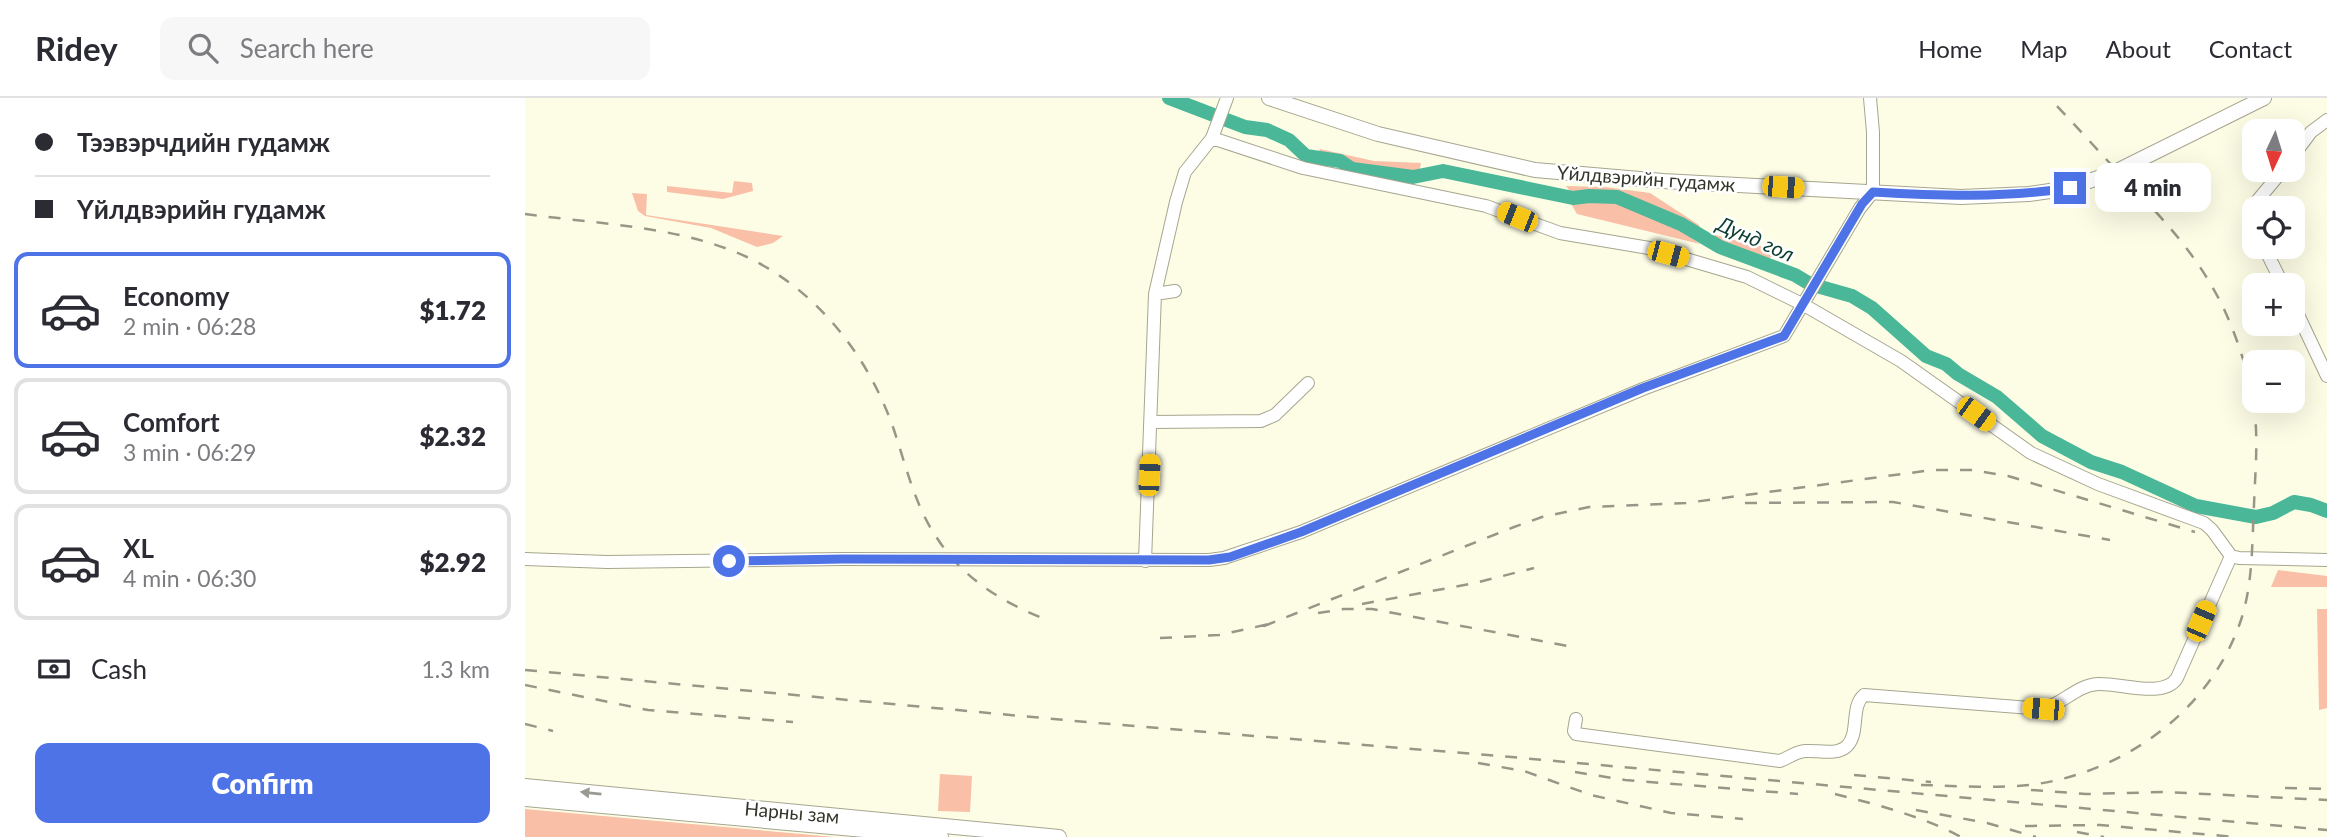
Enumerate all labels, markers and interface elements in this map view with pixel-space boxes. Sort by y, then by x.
search box [160,17,650,80]
text: Ridey [35,28,118,68]
icon: search [184,29,222,67]
text: Search here [240,32,374,64]
text: Home [1918,34,1982,63]
text: Map [2020,34,2068,63]
text: About [2106,34,2171,63]
text: Contact [2209,34,2292,63]
north arrow [2242,119,2305,182]
map controls [2242,119,2305,413]
text: Тээвэрчдийн гудамж [77,126,330,158]
street label: Yйлдвэрийн гудамж [1556,160,1736,196]
callout: 4 min [2095,164,2210,212]
route end [2054,172,2086,204]
text: 4 min [2124,173,2182,201]
car [1762,175,1805,199]
text: Yйлдвэрийн гудамж [77,193,326,225]
button: locate [2242,196,2305,259]
car [1494,199,1541,235]
water label: Дунд гол [1712,209,1798,266]
car [1645,238,1692,270]
button: + [2242,273,2305,336]
icon: car [39,279,102,342]
text: Economy [123,280,229,312]
text: $1.72 [419,294,486,326]
text: 2 min · 06:28 [123,312,256,340]
button: − [2242,350,2305,413]
car [1953,393,2000,435]
icon: car [39,405,102,468]
text: Comfort [123,406,220,438]
text: $2.32 [419,420,486,452]
text: 3 min · 06:29 [123,438,256,466]
car [1138,453,1161,497]
icon: car [39,531,102,594]
text: XL [123,532,154,564]
route start [713,545,745,577]
text: $2.92 [419,546,486,578]
text: 4 min · 06:30 [123,564,256,592]
car [2184,598,2219,644]
icon: cash [35,650,73,688]
text: Cash [91,653,147,685]
text: 1.3 km [421,655,490,683]
car [2022,697,2065,721]
button: Confirm [35,743,490,823]
one-way arrow [580,787,602,798]
street label: Нарны зам [744,796,840,828]

